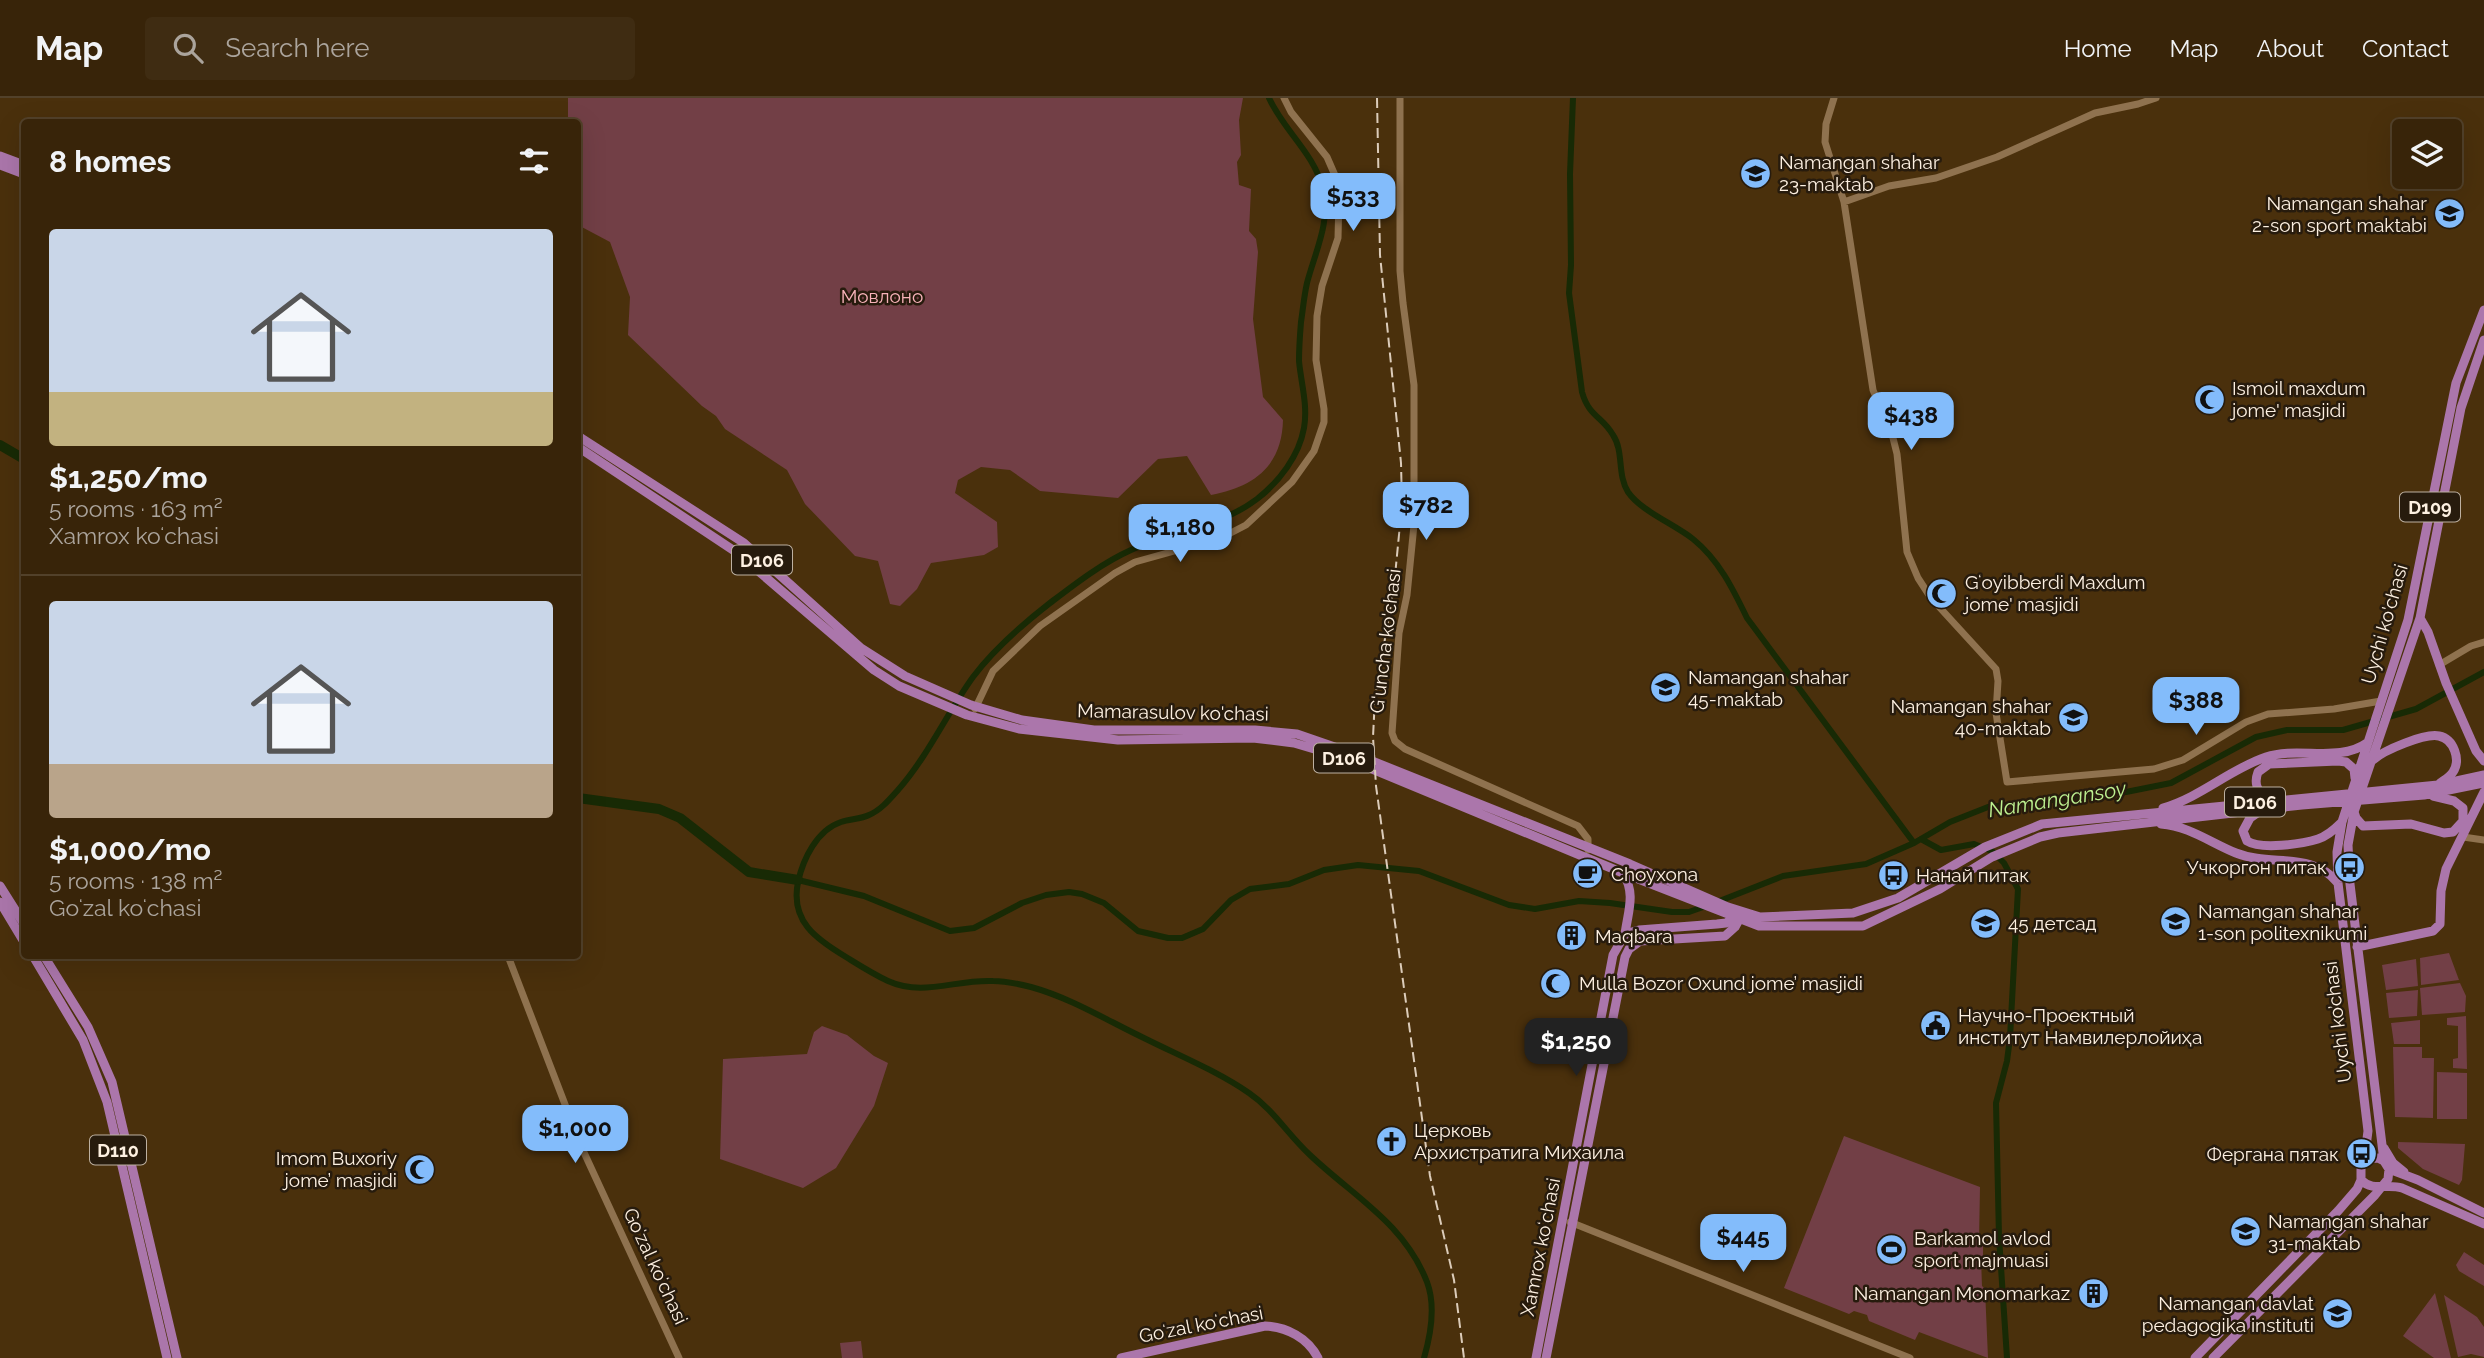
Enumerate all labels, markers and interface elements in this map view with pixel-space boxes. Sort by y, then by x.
search box [145,17,635,80]
text: Map [35,29,103,68]
icon: search [169,29,207,67]
text: Search here [225,33,370,63]
text: Home [2064,34,2132,63]
text: Map [2170,34,2218,63]
text: About [2256,34,2324,63]
text: Contact [2362,34,2449,63]
map controls [2392,119,2462,189]
button: layers [2392,119,2462,189]
icon: filters [515,142,553,180]
text: 8 homes [49,144,171,179]
place label: Namangan shahar 23-maktab [1779,151,1940,195]
school or university icon: Namangan shahar 23-maktab [1739,156,1773,190]
pin: $533 [1312,174,1394,233]
text: $533 [1327,182,1380,209]
place label: Namangan shahar 2-son sport maktabi [2252,192,2427,236]
school or university icon: Namangan shahar 2-son sport maktabi [2433,197,2467,231]
icon: home [238,274,364,400]
park label: Мовлоно [841,285,923,307]
place label: Ismoil maxdum jome' masjidi [2229,377,2366,421]
mosque icon: Ismoil maxdum jome' masjidi [2192,382,2226,416]
pin: $438 [1870,392,1952,452]
text: $438 [1884,401,1938,428]
text: $1,250/mo [49,460,208,495]
pin: $782 [1385,482,1467,542]
text: $782 [1399,491,1453,518]
road number: D109 [2400,492,2460,522]
text: 5 rooms · 163 m² [49,495,223,522]
pin: $1,180 [1123,504,1237,564]
text: $1,180 [1145,513,1215,540]
text: Xamrox koʻchasi [49,522,219,549]
road number: D106 [732,546,792,574]
street label: Uychi ko'chasi [2356,562,2412,686]
street label: G'uncha ko'chasi [1365,568,1405,714]
place label: Gʻoyibberdi Maxdum jome' masjidi [1962,571,2145,615]
mosque icon: Gʻoyibberdi Maxdum jome' masjidi [1925,576,1959,610]
icon: home [238,646,364,772]
place label: Namangan shahar 45-maktab [1688,666,1849,710]
school or university icon: Namangan shahar 45-maktab [1648,671,1682,705]
pin: $388 [2155,678,2237,737]
text: $388 [2168,686,2224,713]
place label: Namangan shahar 40-maktab [1890,695,2051,739]
street label: Mamarasulov ko'chasi [1077,699,1269,725]
school or university icon: Namangan shahar 40-maktab [2057,700,2091,734]
road number: D106 [1314,744,1374,772]
water label: Namangansoy [1986,776,2128,822]
road number: D106 [2225,788,2285,816]
text: $1,000/mo [49,832,211,867]
bus stop icon: Учкоргон питак [2333,850,2367,884]
place label: Учкоргон питак [2187,856,2327,878]
cafe icon: Choyxona [1571,857,1605,891]
bus stop icon: Нанай питак [1876,858,1910,892]
place label: Choyxona [1611,863,1698,885]
place label: Нанай питак [1916,864,2029,886]
text: 5 rooms · 138 m² [49,867,223,894]
text: Goʻzal koʻchasi [49,894,201,921]
place label: Namangan shahar 1-son politexnikumi [2198,900,2367,944]
school or university icon: Namangan shahar 1-son politexnikumi [2158,905,2192,939]
school or university icon: 45 детсад [1968,906,2002,940]
place label: 45 детсад [2008,912,2097,934]
building icon: Maqbara [1555,919,1589,953]
place label: Maqbara [1595,925,1673,947]
street label: Uychi ko’chasi [2319,960,2355,1084]
mosque icon: Mulla Bozor Oxund jome’ masjidi [1539,966,1573,1000]
place label: Mulla Bozor Oxund jome’ masjidi [1579,972,1863,994]
place label: Научно-Проектный институт Намвилерлойиҳа [1958,1004,2202,1048]
public building icon: Научно-Проектный институт Намвилерлойиҳа [1918,1009,1952,1043]
pin: $1,250 [1519,1018,1633,1078]
text: $1,250 [1540,1027,1612,1054]
pin: $1,000 [518,1105,632,1165]
text: $1,000 [538,1114,612,1141]
place label: Церковь Архистратига Михаила [1414,1119,1624,1163]
church icon: Церковь Архистратига Михаила [1374,1124,1408,1158]
road number: D110 [90,1135,146,1164]
bus stop icon: Фергана пятак [2345,1137,2379,1171]
place label: Фергана пятак [2207,1143,2339,1165]
place label: Imom Buxoriy jome’ masjidi [276,1147,397,1191]
mosque icon: Imom Buxoriy jome’ masjidi [403,1152,437,1186]
street label: Xamrox koʻchasi [1516,1176,1564,1318]
street label: Goʻzal koʻchasi [619,1204,693,1328]
place label: Namangan shahar 31-maktab [2268,1210,2429,1254]
pin: $445 [1702,1214,1784,1274]
school or university icon: Namangan shahar 31-maktab [2228,1215,2262,1249]
text: $445 [1716,1223,1770,1250]
place label: Barkamol avlod sport majmuasi [1914,1227,2051,1271]
sports icon: Barkamol avlod sport majmuasi [1874,1232,1908,1266]
building icon: Namangan Monomarkaz [2076,1276,2110,1310]
place label: Namangan Monomarkaz [1854,1282,2070,1304]
place label: Namangan davlat pedagogika instituti [2142,1292,2315,1336]
school or university icon: Namangan davlat pedagogika instituti [2320,1297,2354,1331]
street label: Goʻzal koʻchasi [1137,1301,1265,1347]

